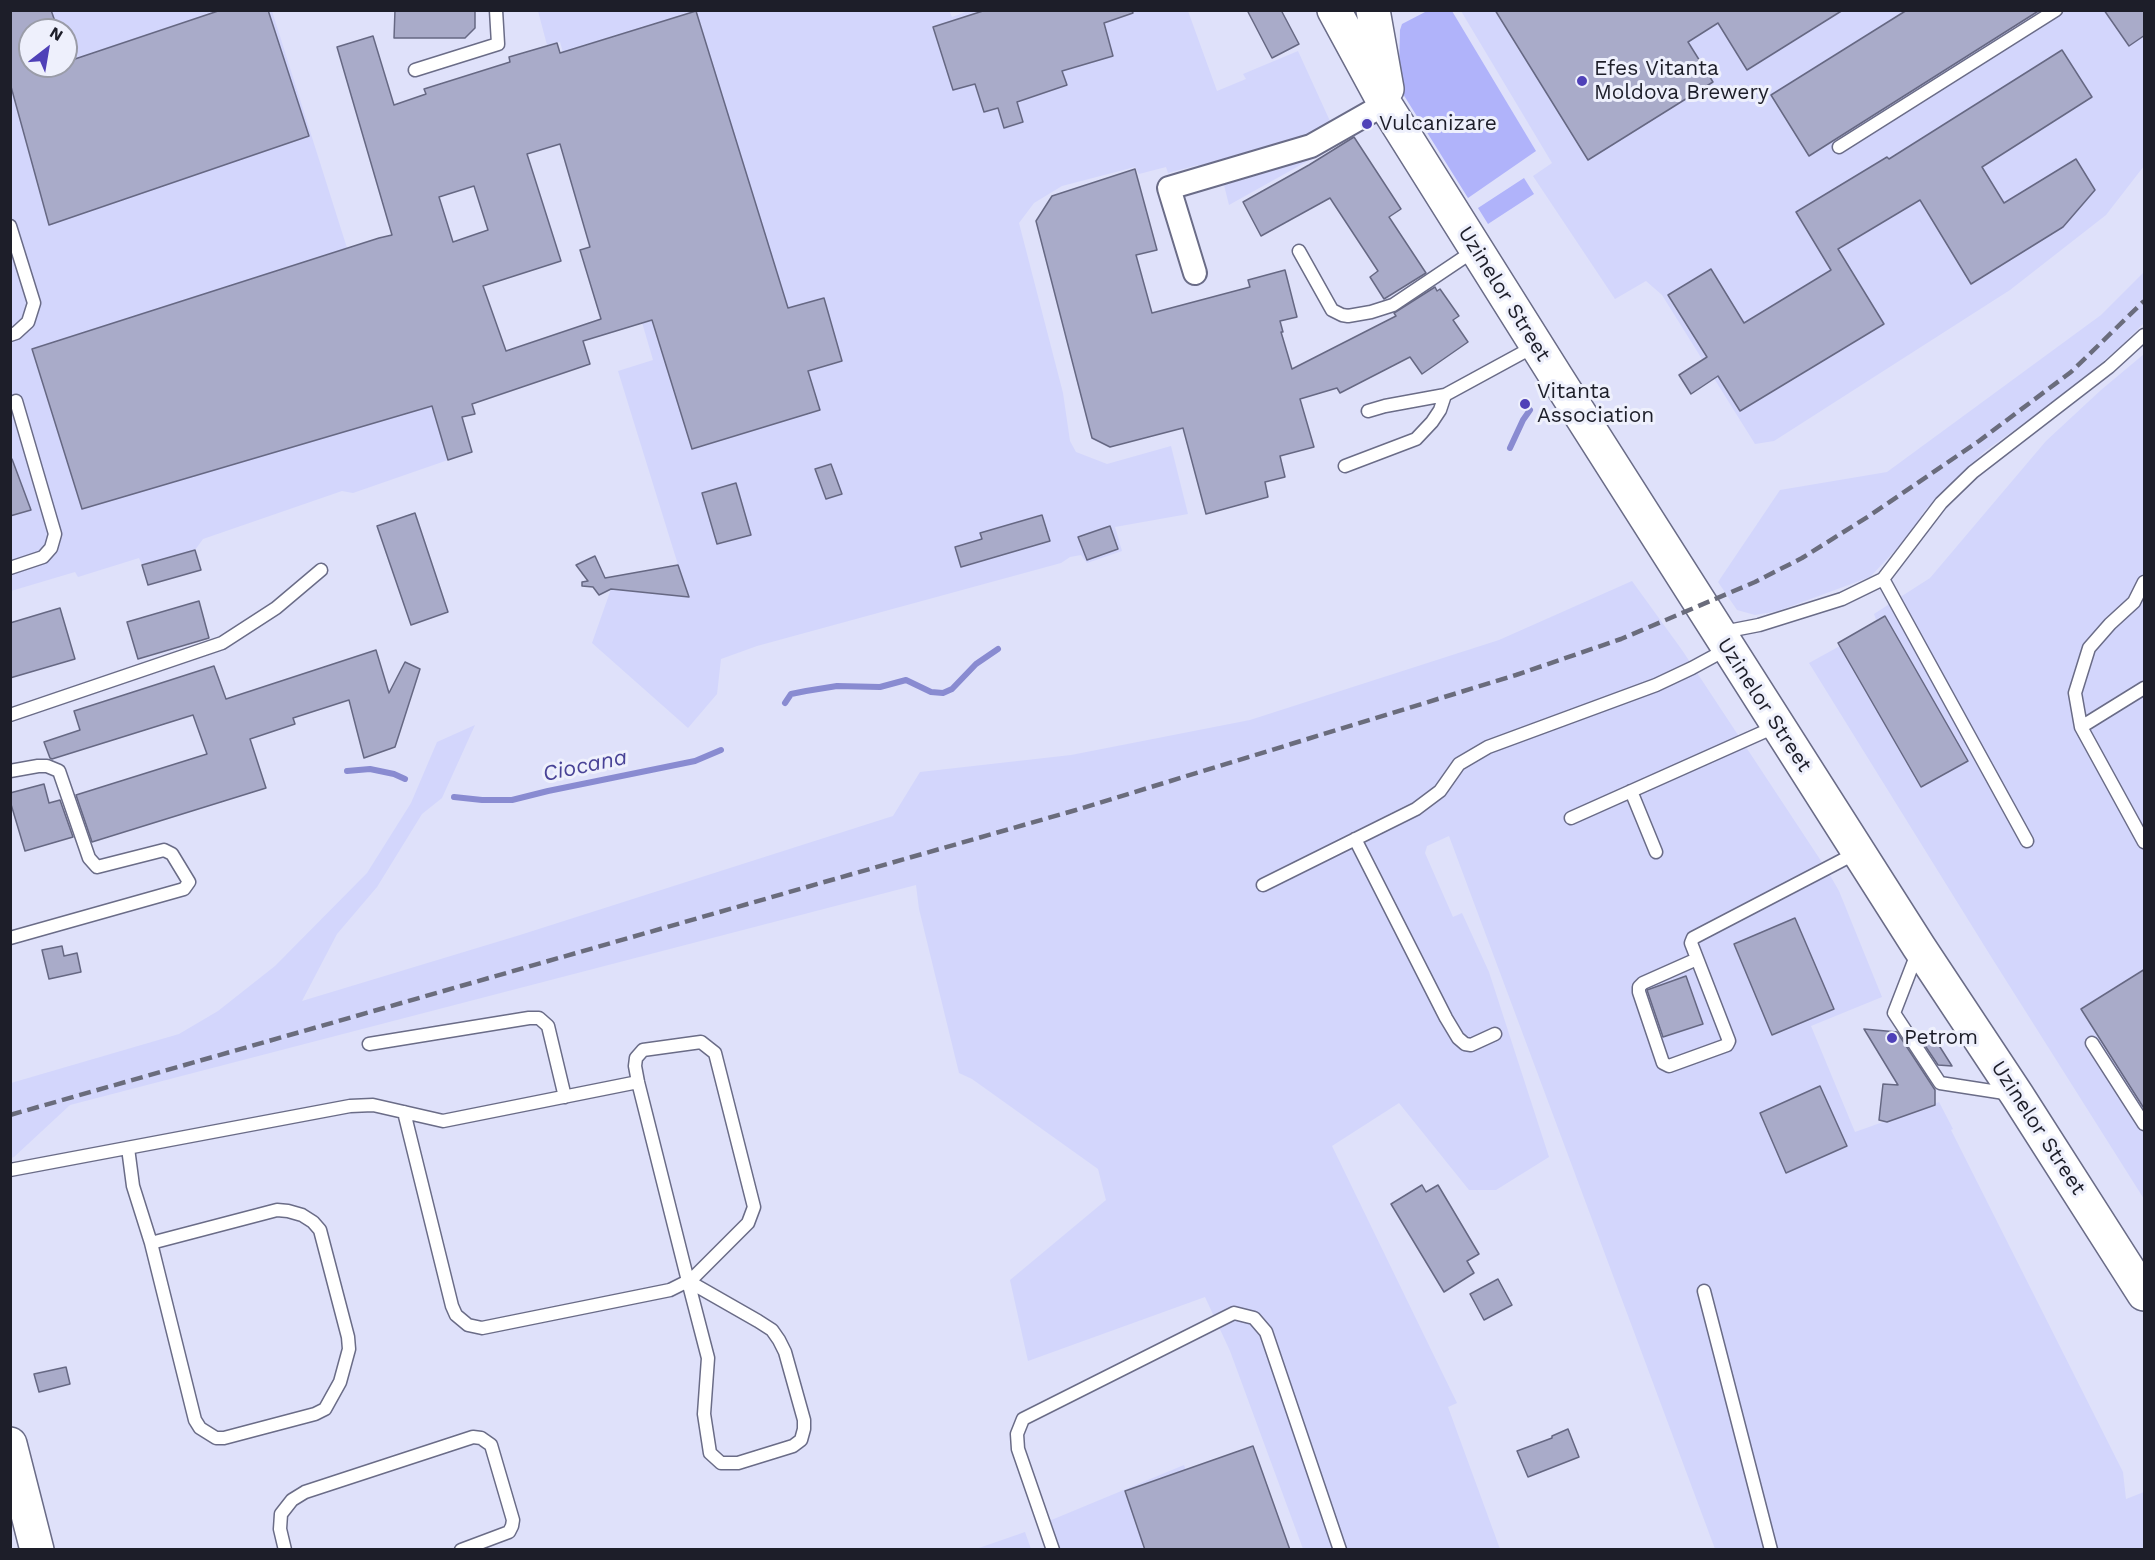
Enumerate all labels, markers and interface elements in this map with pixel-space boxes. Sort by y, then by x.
north arrow [18,18,78,78]
text: N [47,23,66,45]
place label: Efes Vitanta Moldova Brewery [1594,56,1769,106]
marker: Efes Vitanta Moldova Brewery [1575,74,1589,88]
place label: Vulcanizare [1379,111,1497,137]
marker: Vulcanizare [1360,117,1374,131]
street label: Uzinelor Street [1452,222,1556,366]
place label: Vitanta Association [1537,379,1654,429]
marker: Vitanta Association [1518,397,1532,411]
street label: Uzinelor Street [1711,633,1817,777]
water label: Ciocana [540,744,630,788]
place label: Petrom [1904,1025,1978,1051]
marker: Petrom [1885,1031,1899,1045]
street label: Uzinelor Street [1985,1056,2091,1200]

